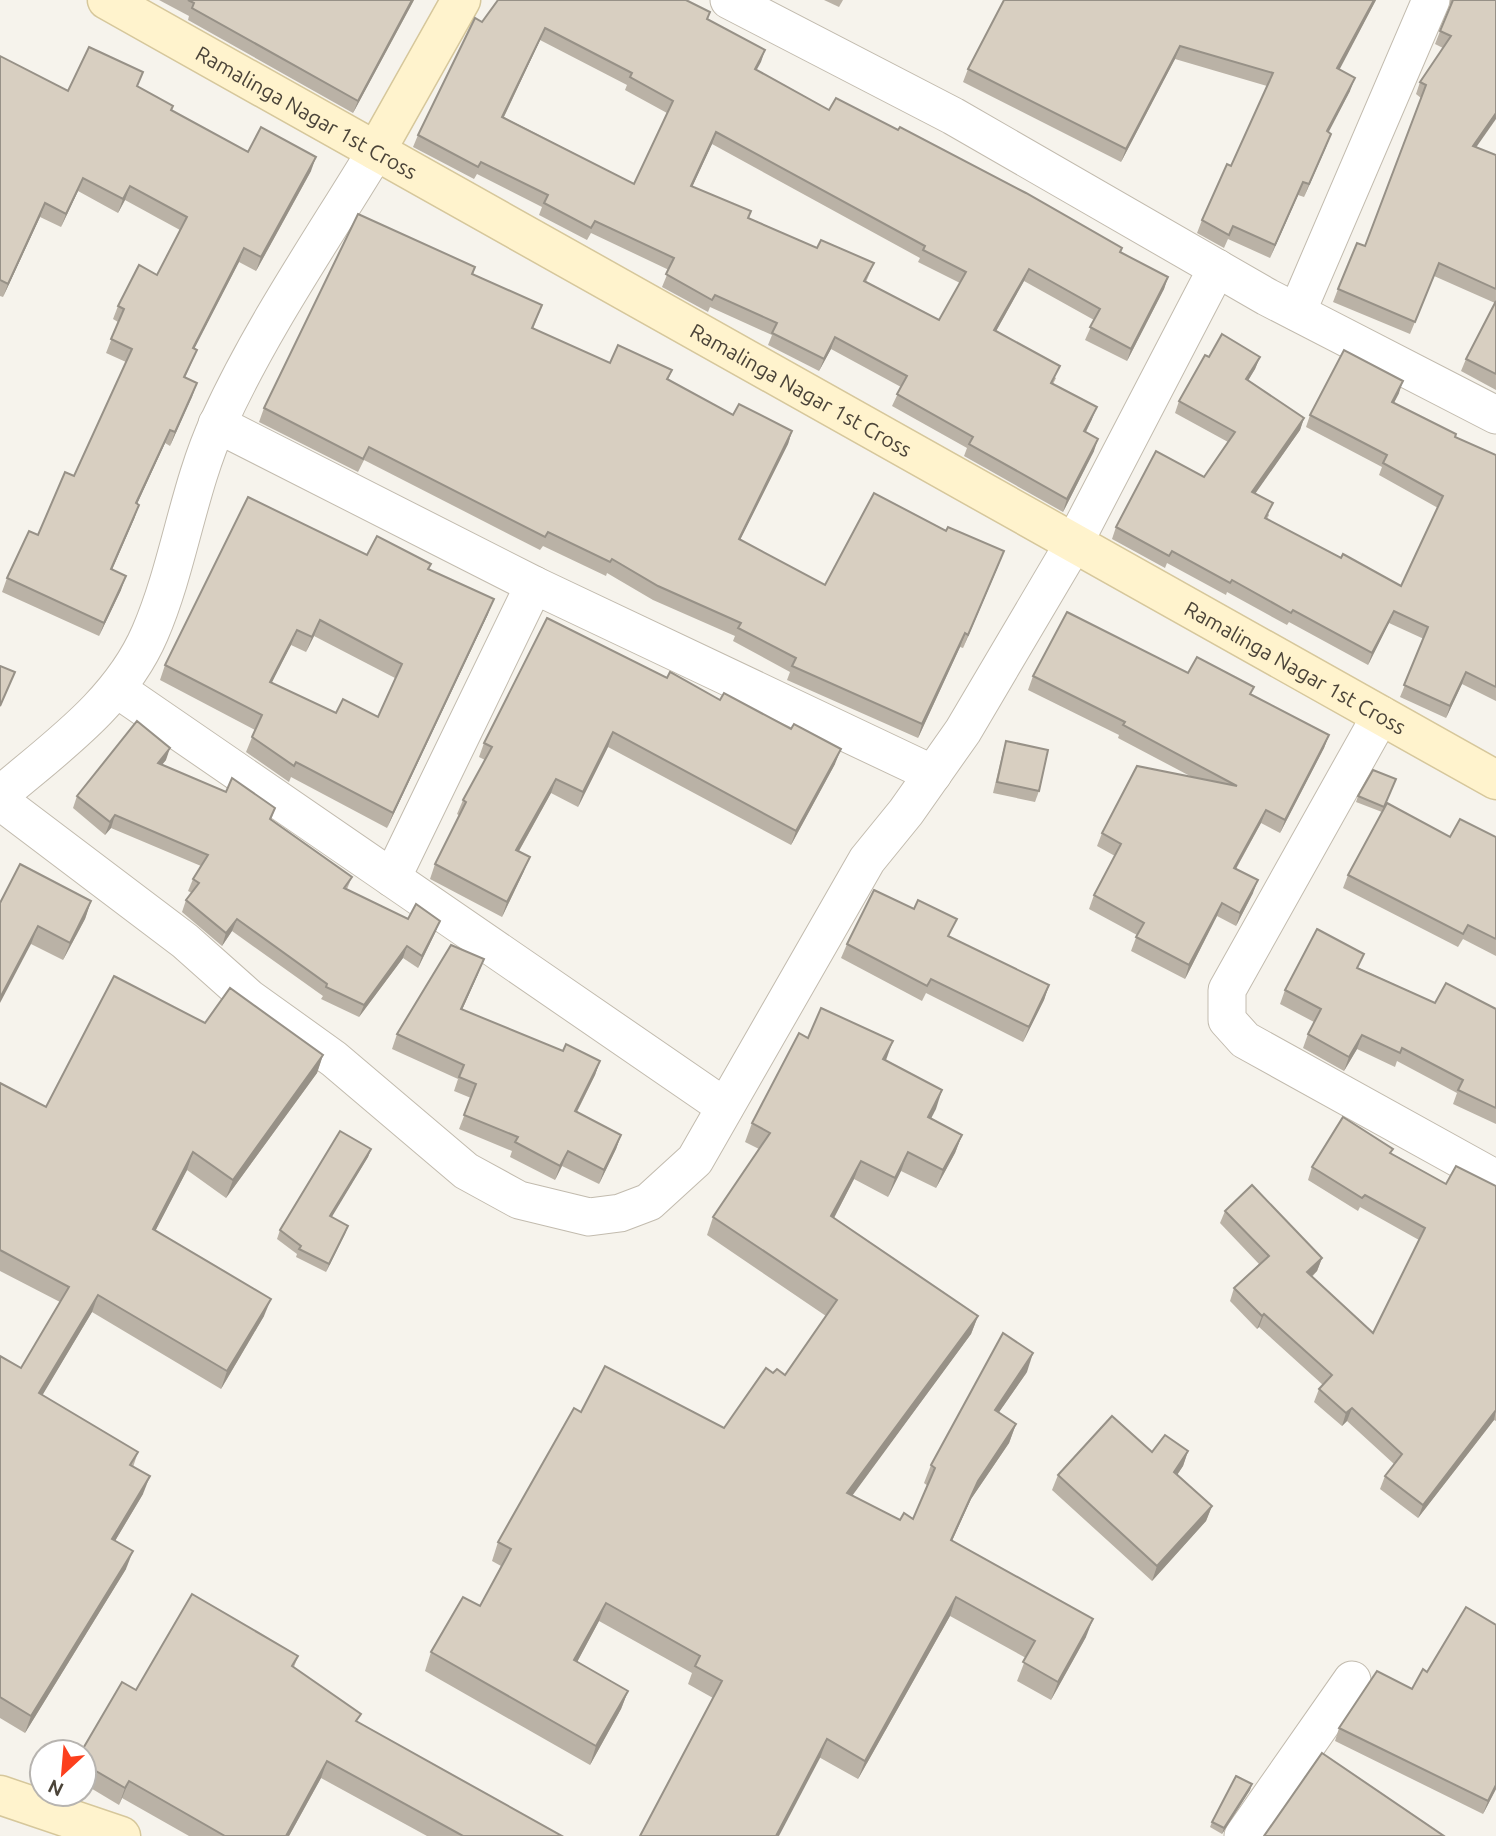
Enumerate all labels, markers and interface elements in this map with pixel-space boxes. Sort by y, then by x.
street label: Ramalinga Nagar 1st Cross [192,40,422,184]
street label: Ramalinga Nagar 1st Cross [686,318,916,461]
street label: Ramalinga Nagar 1st Cross [1181,596,1410,739]
north arrow [28,1738,98,1808]
text: N [44,1775,67,1801]

